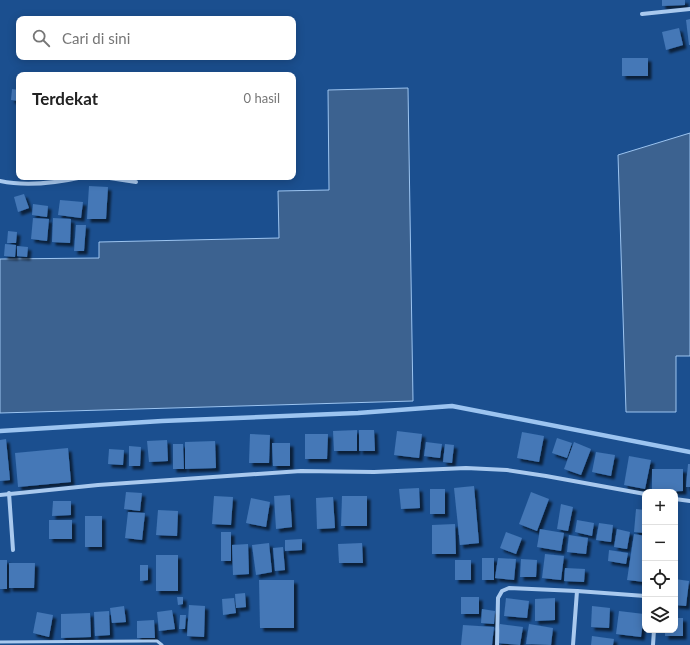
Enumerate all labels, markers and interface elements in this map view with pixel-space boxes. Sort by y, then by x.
search box [16,16,296,60]
icon: search [30,27,52,49]
text: Cari di sini [62,29,130,47]
text: Terdekat [32,88,98,109]
text: 0 hasil [244,90,280,106]
map controls [642,489,678,633]
button: + [642,489,678,525]
button: − [642,525,678,561]
button: locate [642,561,678,597]
button: layers [642,597,678,633]

